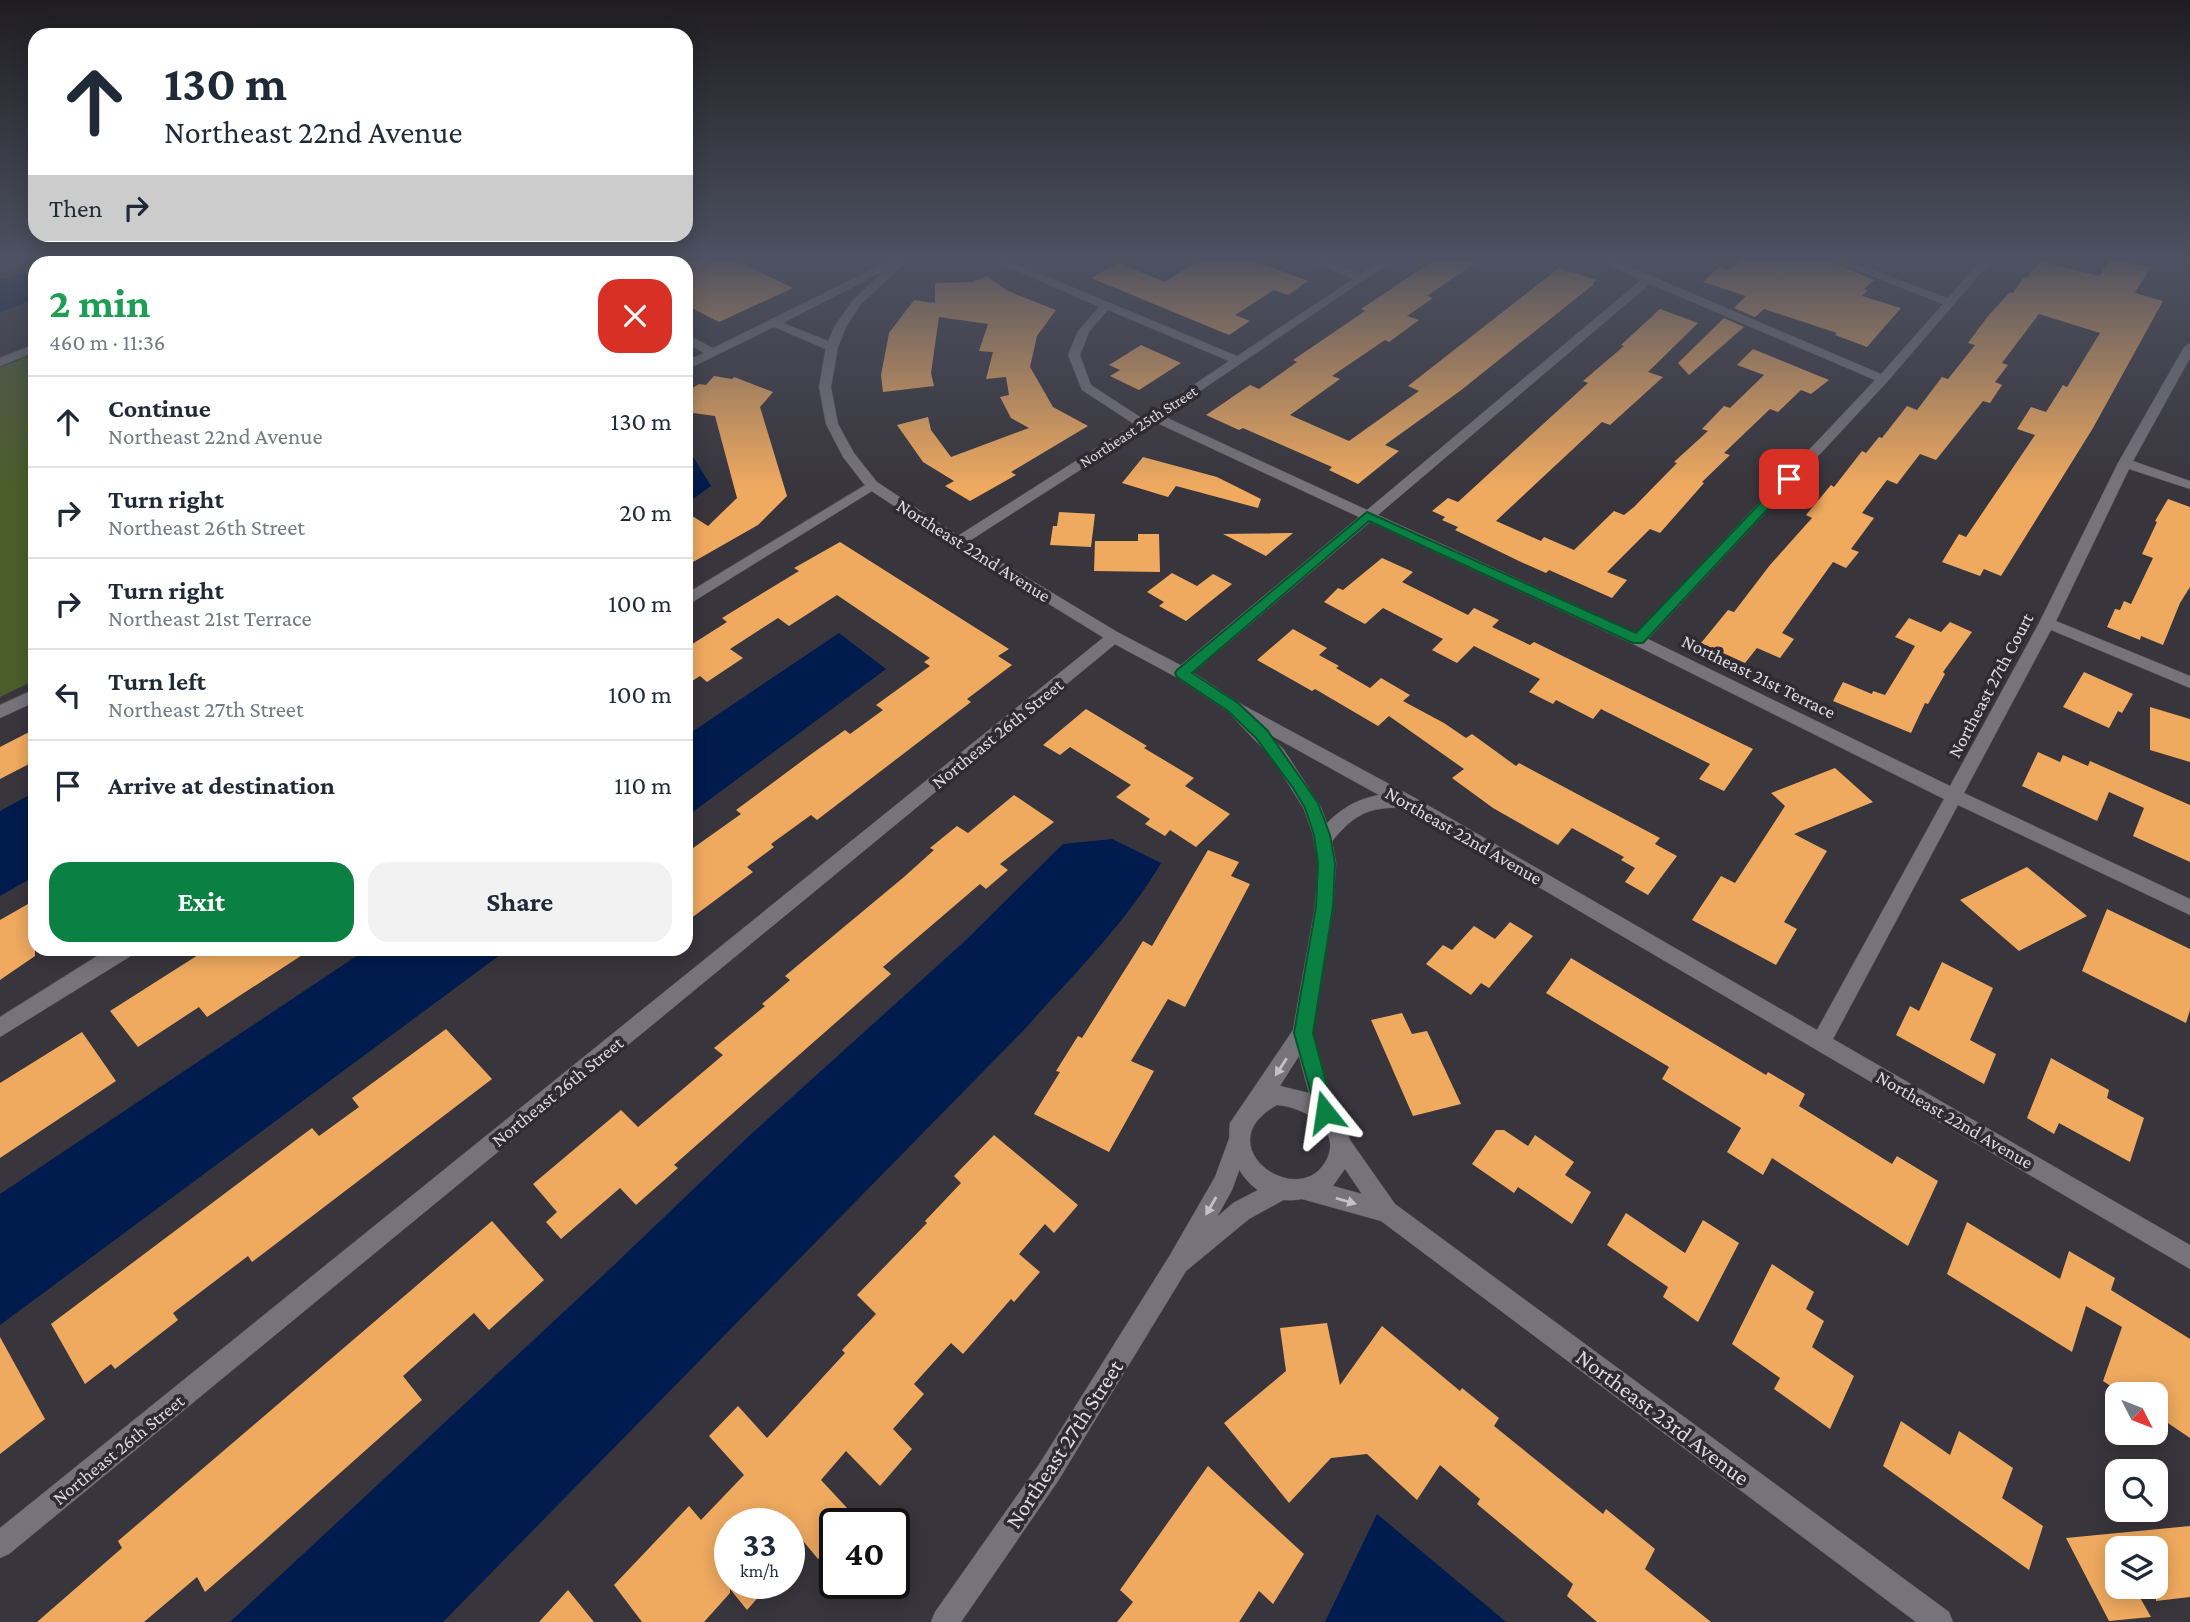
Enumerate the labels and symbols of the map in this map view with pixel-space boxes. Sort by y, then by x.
street label: Northeast 25th Street [1076,382,1201,471]
pin [1759,449,1819,509]
street label: Northeast 22nd Avenue [893,495,1054,606]
street label: Northeast 27th Court [1943,609,2038,761]
street label: Northeast 21st Terrace [1679,630,1839,723]
street label: Northeast 26th Street [927,674,1068,793]
street label: Northeast 22nd Avenue [1382,782,1546,889]
street label: Northeast 26th Street [487,1032,628,1151]
one-way arrow [1275,1057,1288,1077]
street label: Northeast 22nd Avenue [1873,1066,2037,1173]
position arrow [1288,1075,1362,1149]
one-way arrow [1205,1196,1217,1215]
one-way arrow [1335,1196,1357,1207]
street label: Northeast 23rd Avenue [1571,1343,1755,1491]
street label: Northeast 27th Street [1000,1355,1128,1533]
north arrow [2105,1382,2168,1446]
street label: Northeast 26th Street [48,1390,189,1509]
speed limit sign: 40 [819,1508,910,1599]

